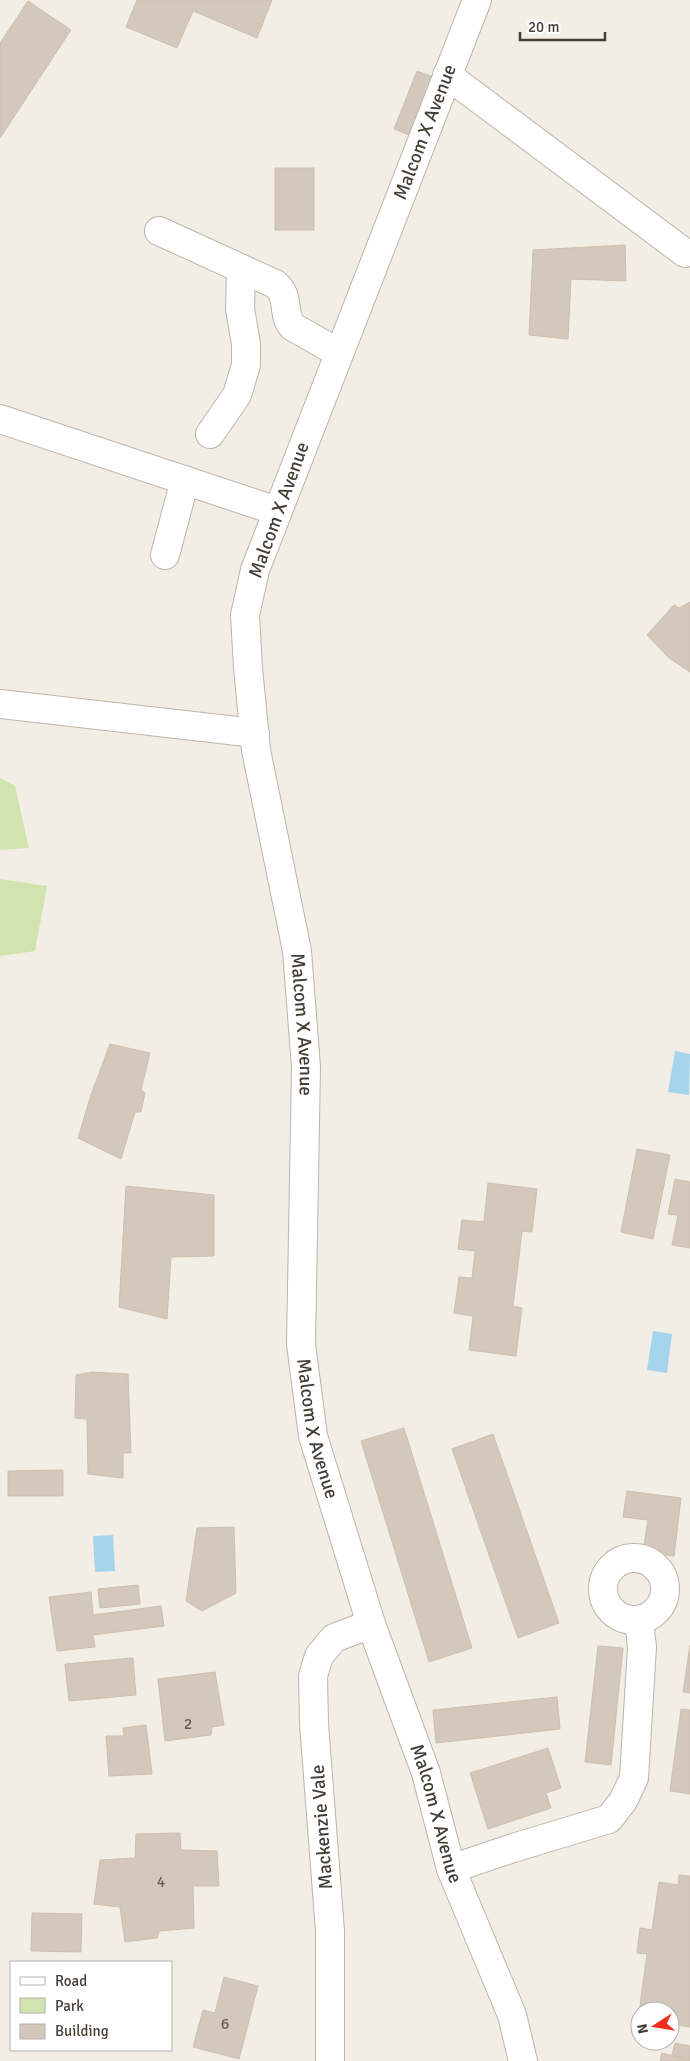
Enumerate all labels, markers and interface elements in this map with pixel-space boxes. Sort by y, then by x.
scale bar [520,10,605,42]
text: 20 m [528,18,559,36]
street label: Malcom X Avenue [388,61,462,203]
street label: Malcom X Avenue [243,439,315,581]
street label: Malcom X Avenue [285,952,318,1096]
street label: Malcom X Avenue [291,1357,344,1502]
house number: 2 [184,1714,192,1734]
street label: Malcom X Avenue [404,1741,468,1887]
street label: Mackenzie Vale [306,1764,338,1890]
house number: 4 [157,1872,166,1892]
legend [10,1961,172,2051]
text: Road [55,1972,87,1990]
text: Park [55,1997,84,2015]
north arrow [630,2001,680,2051]
house number: 6 [221,2014,229,2034]
text: Building [55,2022,109,2040]
text: N [633,2022,652,2035]

